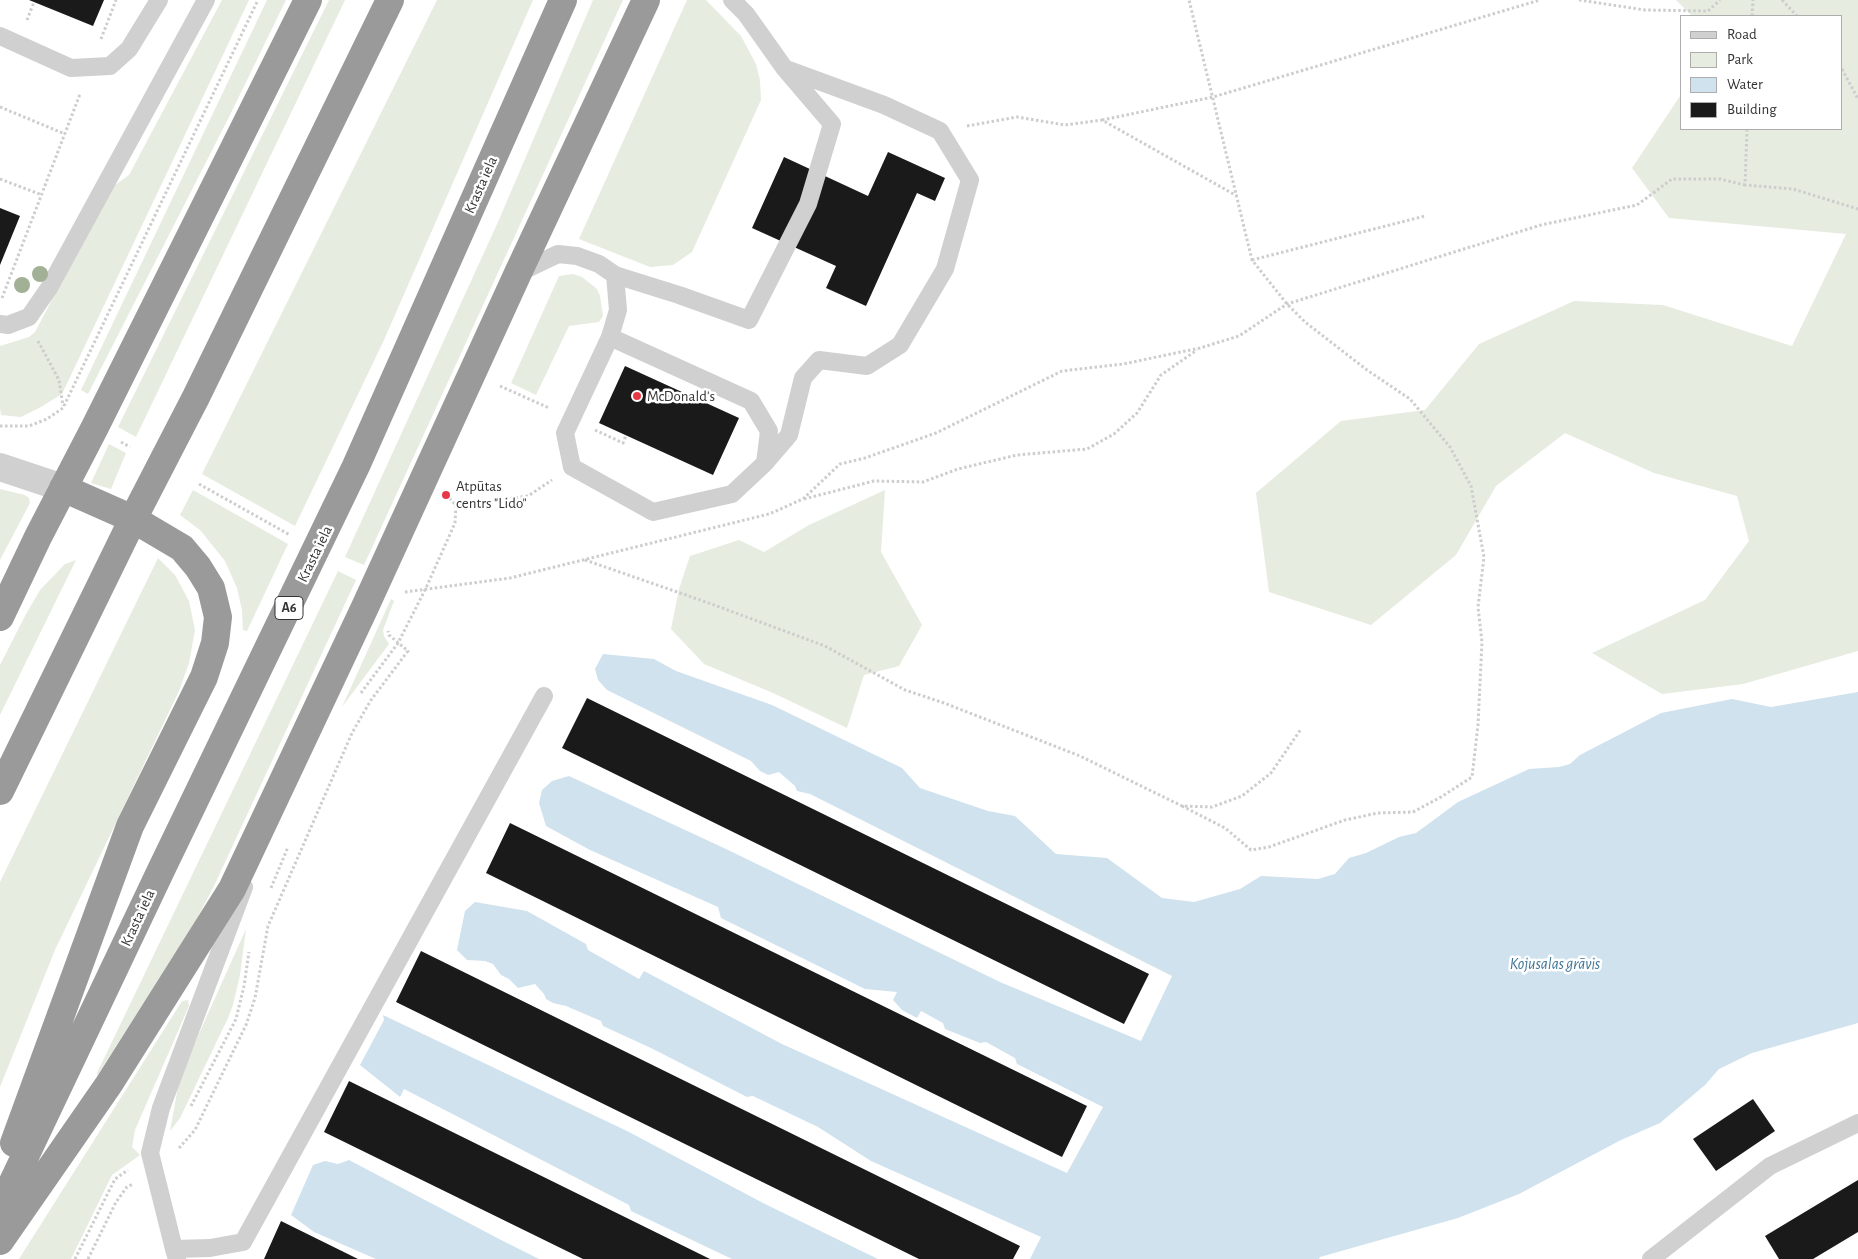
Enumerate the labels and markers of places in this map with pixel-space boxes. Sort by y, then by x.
place label: McDonald's [647,387,715,405]
marker: McDonald's [631,390,643,402]
place label: Atpūtas centrs "Lido" [456,477,527,512]
marker: Atpūtas centrs "Lido" [440,489,452,501]

